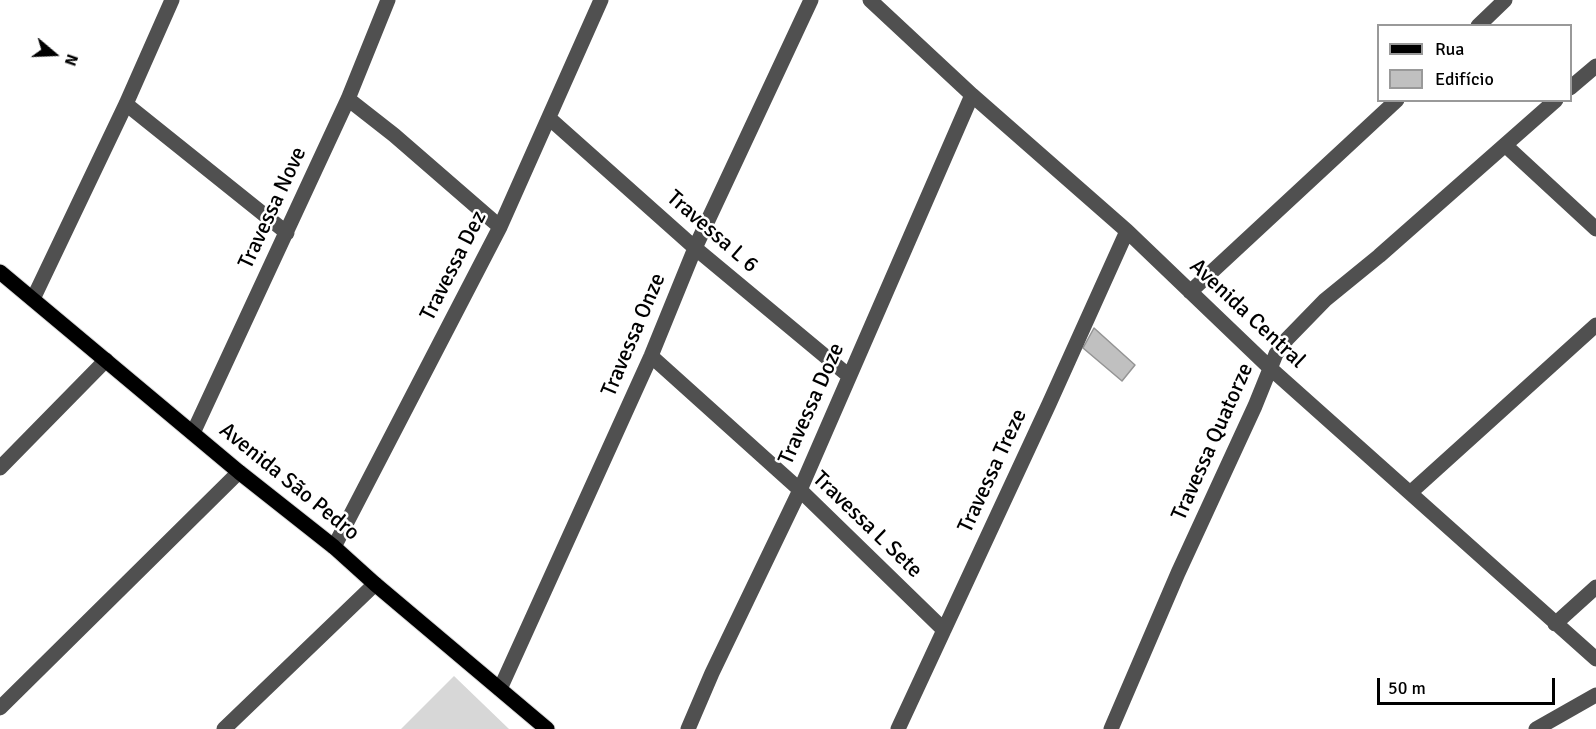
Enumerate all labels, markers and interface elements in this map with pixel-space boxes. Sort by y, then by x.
north arrow [24,24,84,84]
legend [1377,24,1572,102]
text: Rua [1435,38,1464,60]
text: N [60,51,82,68]
text: Edifício [1435,68,1494,90]
street label: Travessa Nove [233,143,313,273]
street label: Travessa L 6 [661,185,763,279]
street label: Travessa Dez [415,207,493,325]
street label: Avenida Central [1184,254,1310,374]
street label: Travessa Onze [596,269,672,401]
street label: Travessa Doze [773,339,851,469]
street label: Travessa Quatorze [1166,359,1260,525]
street label: Travessa Treze [953,405,1033,537]
street label: Avenida São Pedro [214,417,364,547]
street label: Travessa L Sete [807,466,927,584]
scale bar [1380,666,1558,704]
text: 50 m [1388,677,1426,699]

